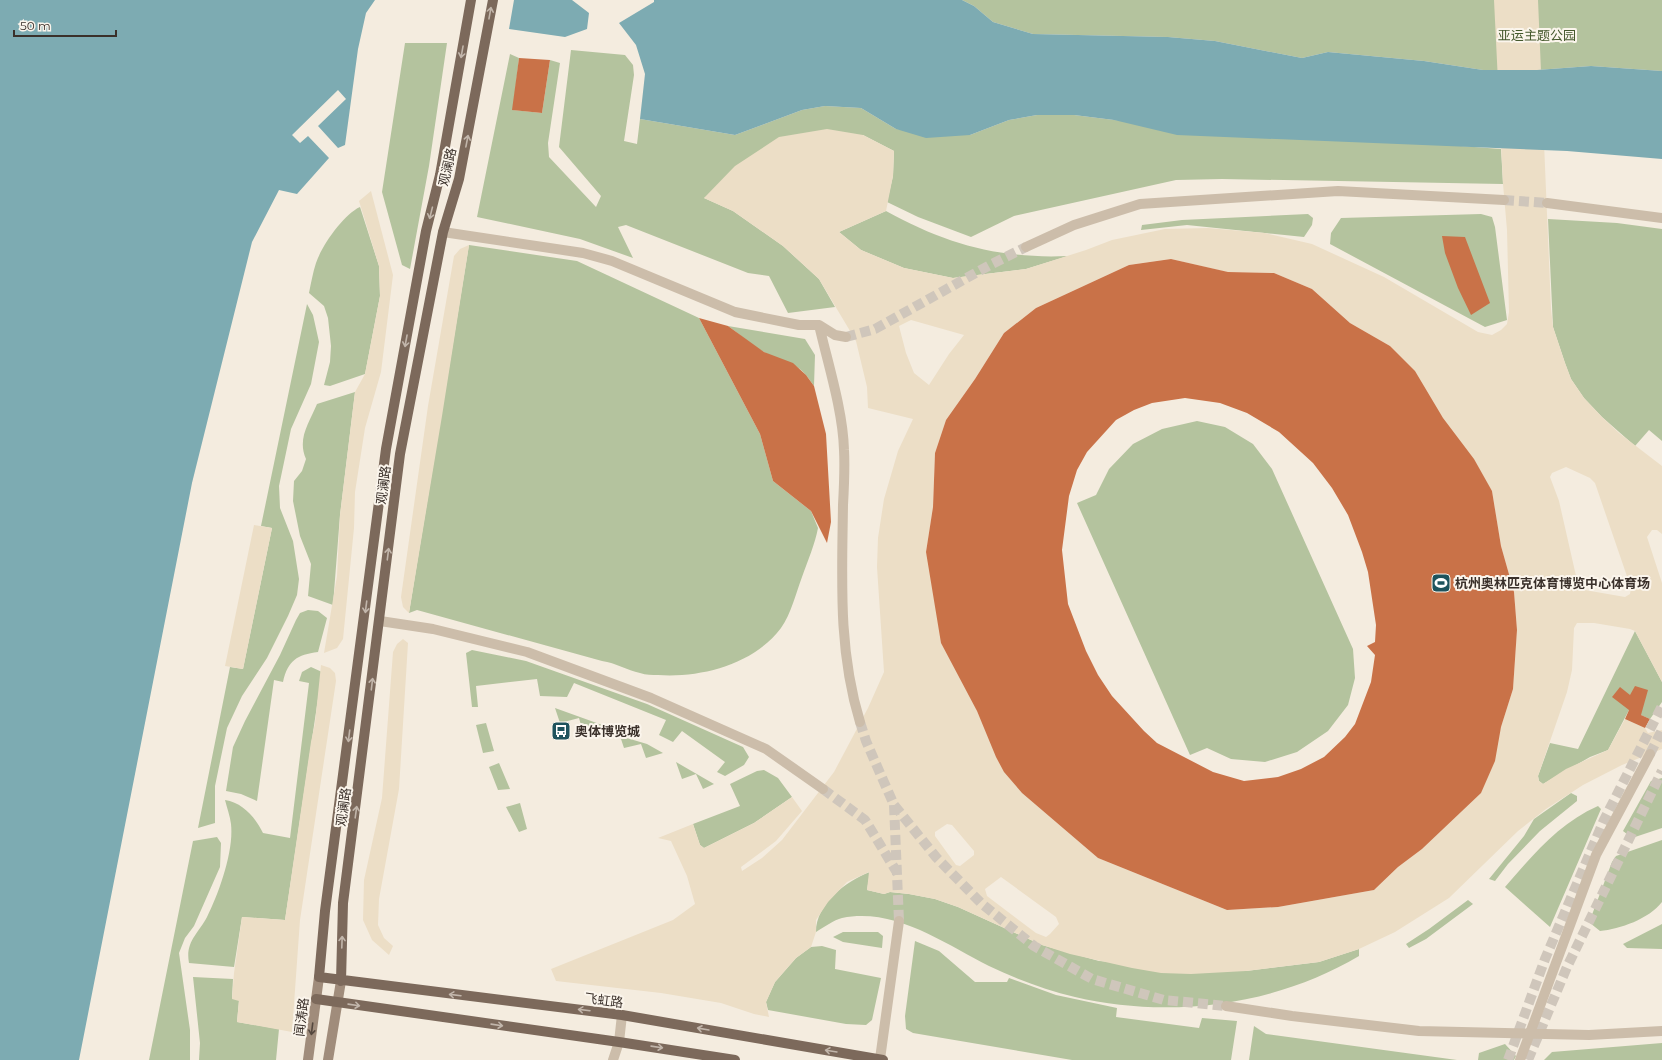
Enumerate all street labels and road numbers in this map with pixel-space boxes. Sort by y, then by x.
street label: 观澜路 [435,146,459,188]
street label: 观澜路 [373,465,393,505]
street label: 观澜路 [332,787,354,827]
street label: 飞虹路 [584,990,624,1010]
street label: 闻涛路 [291,997,311,1037]

